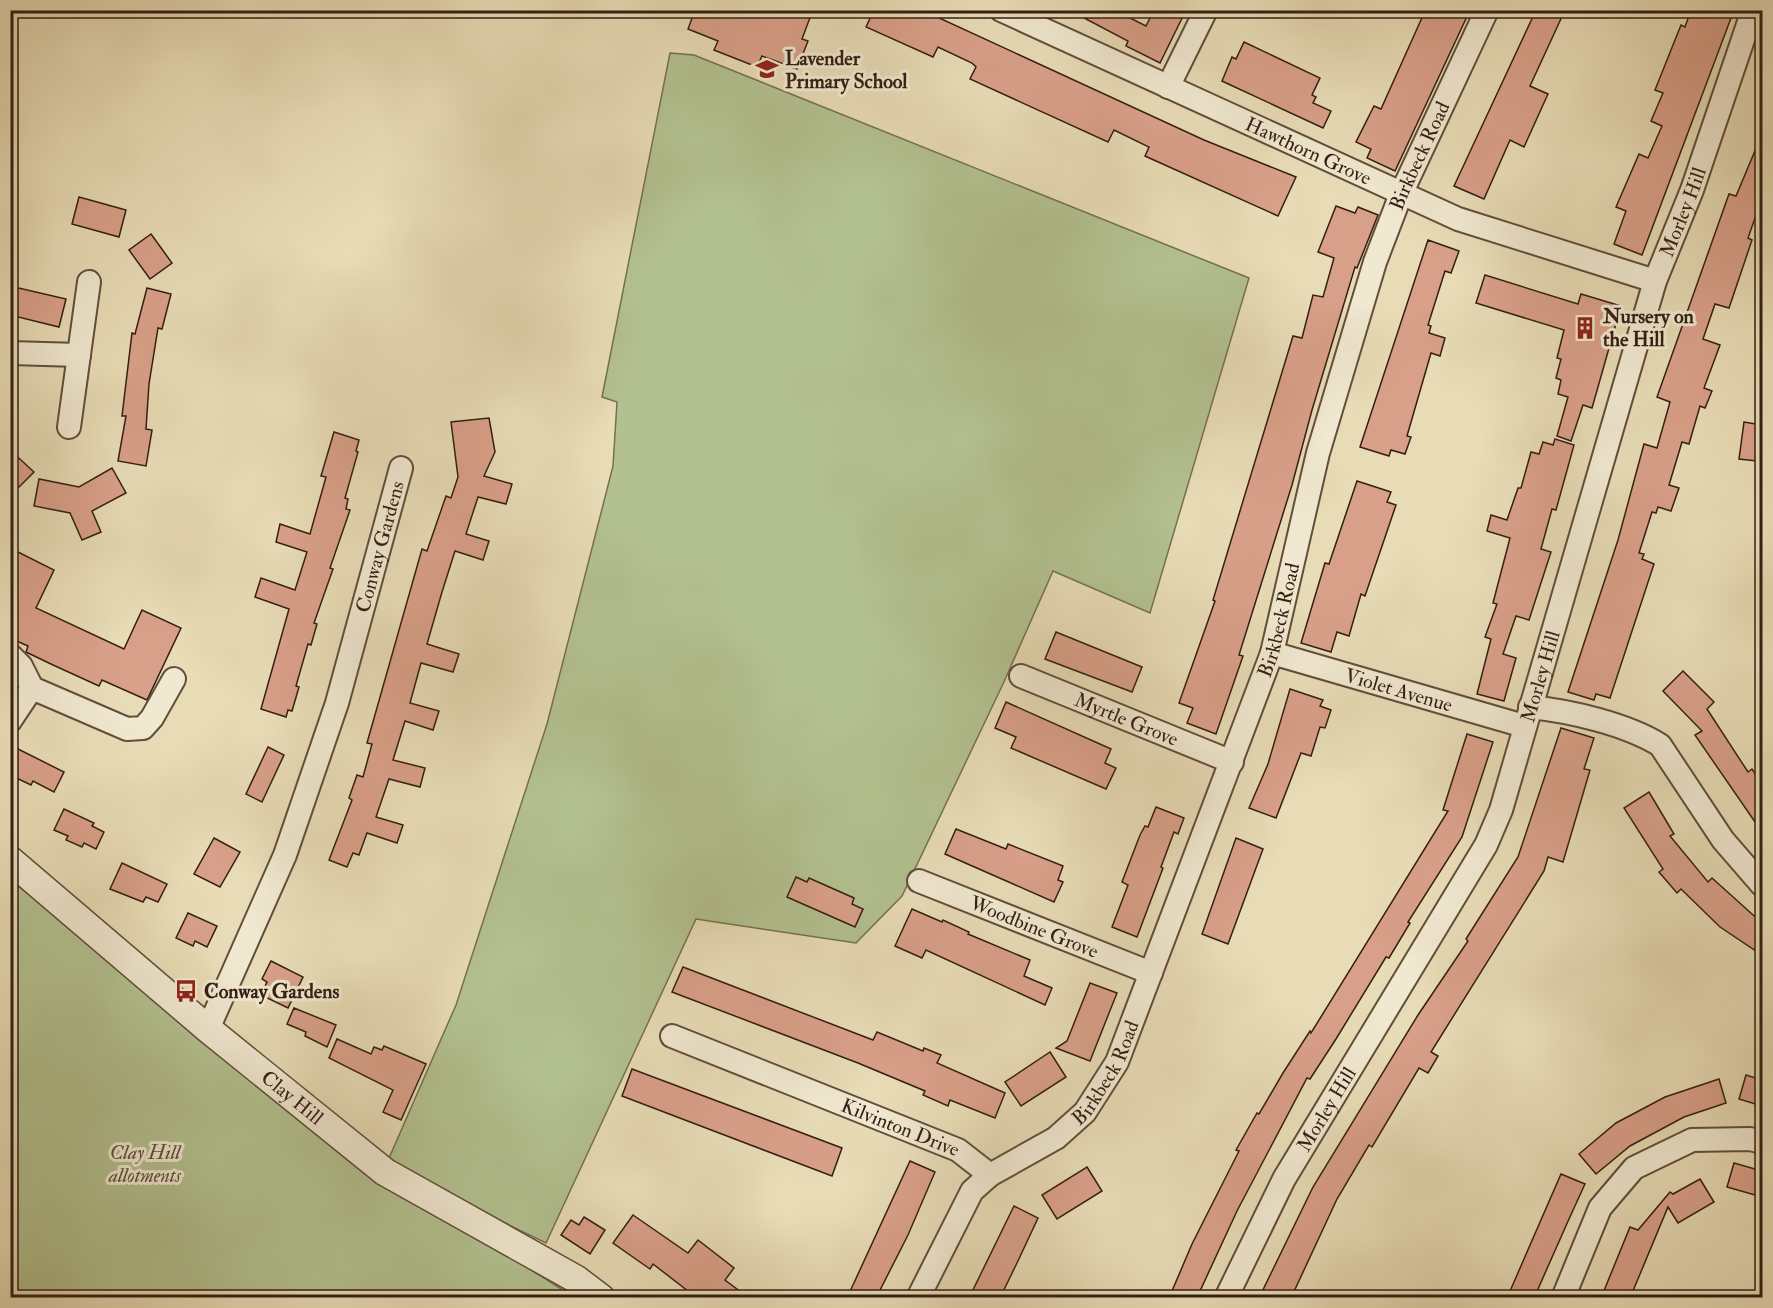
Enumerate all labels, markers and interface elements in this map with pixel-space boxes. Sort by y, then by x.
place label: Lavender Primary School [785,46,908,95]
school or university icon: Lavender Primary School [754,56,780,82]
street label: Birkbeck Road [1384,97,1455,214]
street label: Hawthorn Grove [1241,111,1375,190]
street label: Morley Hill [1654,164,1711,261]
place label: Nursery on the Hill [1602,304,1695,352]
building icon: Nursery on the Hill [1572,315,1598,341]
street label: Conway Gardens [350,478,409,615]
street label: Birkbeck Road [1252,560,1305,681]
street label: Morley Hill [1515,628,1565,725]
street label: Violet Avenue [1342,662,1456,717]
street label: Myrtle Grove [1071,687,1182,751]
street label: Woodbine Grove [965,890,1102,963]
bus stop icon: Conway Gardens [173,978,199,1004]
place label: Conway Gardens [204,979,340,1005]
street label: Birkbeck Road [1066,1017,1144,1131]
street label: Morley Hill [1291,1062,1361,1156]
street label: Clay Hill [256,1065,329,1130]
street label: Kilvinton Drive [838,1092,963,1162]
park label: Clay Hill allotments [108,1140,183,1188]

